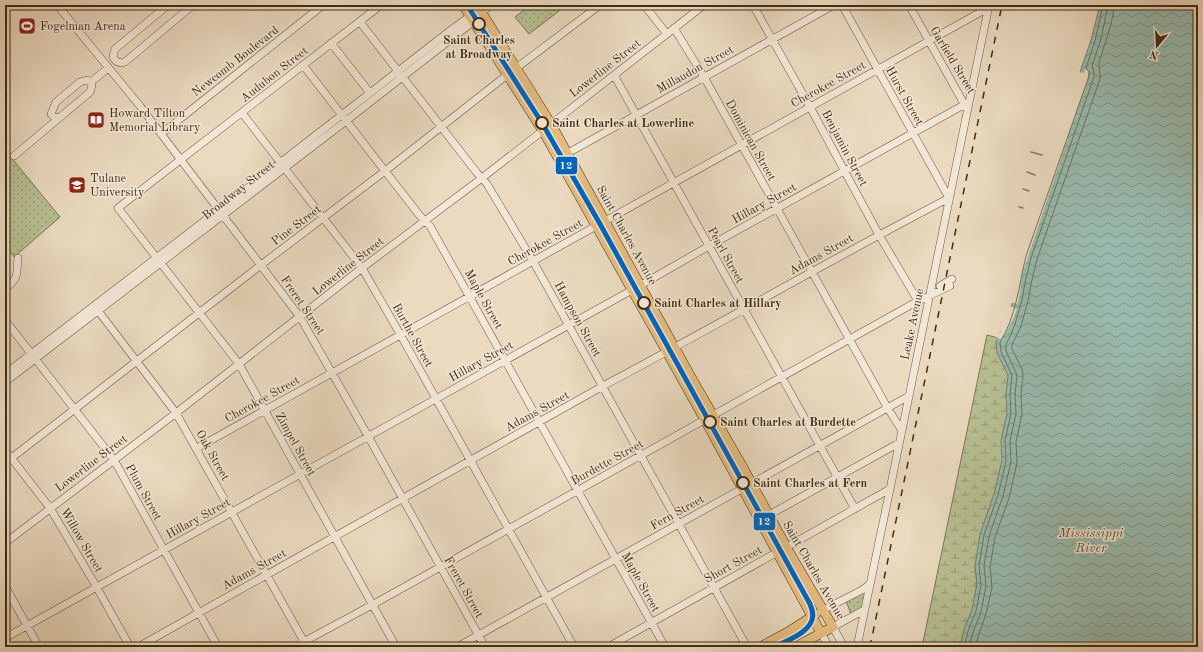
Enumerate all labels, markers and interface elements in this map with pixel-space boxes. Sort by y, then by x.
sports icon: Fogelman Arena [17,16,37,36]
marker: Saint Charles at Broadway [472,17,486,31]
place label: Fogelman Arena [40,21,126,33]
street label: Newcomb Boulevard [190,24,281,99]
street label: Garfield Street [927,25,977,96]
north arrow [1137,26,1177,66]
place label: Saint Charles at Broadway [443,35,515,61]
street label: Lowerline Street [568,37,643,100]
street label: Millaudon Street [655,44,736,96]
street label: Audubon Street [239,45,311,105]
text: N [1148,47,1160,61]
street label: Cherokee Street [789,59,868,110]
street label: Hurst Street [883,65,925,128]
street label: Dominican Street [723,98,777,183]
place label: Howard Tilton Memorial Library [109,108,201,134]
street label: Benjamin Street [819,108,869,189]
library icon: Howard Tilton Memorial Library [86,110,106,130]
marker: Saint Charles at Lowerline [535,116,549,130]
place label: Saint Charles at Lowerline [552,118,694,130]
line badge: 12 [555,156,578,175]
street label: Broadway Street [200,159,277,222]
text: 12 [560,161,572,172]
place label: Tulane University [90,173,145,199]
school or university icon: Tulane University [67,175,87,195]
street label: Hillary Street [730,181,799,226]
street label: Saint Charles Avenue [594,184,659,288]
street label: Pine Street [270,203,324,248]
street label: Cherokee Street [506,217,585,268]
street label: Pearl Street [705,225,745,286]
street label: Adams Street [787,232,856,277]
street label: Lowerline Street [311,235,386,298]
street label: Maple Street [462,268,504,331]
street label: Freret Street [278,274,326,337]
street label: Hampson Street [552,280,603,359]
street label: Leake Avenue [900,287,927,361]
marker: Saint Charles at Hillary [637,296,651,310]
place label: Saint Charles at Hillary [654,298,782,310]
street label: Burthe Street [390,302,435,369]
street label: Hillary Street [447,339,516,384]
street label: Cherokee Street [223,374,302,425]
street label: Adams Street [503,389,572,434]
street label: Zimpel Street [273,411,318,478]
marker: Saint Charles at Burdette [703,415,717,429]
place label: Saint Charles at Burdette [720,417,856,429]
street label: Oak Street [193,428,231,483]
street label: Lowerline Street [53,433,130,495]
street label: Burdette Street [569,438,646,488]
street label: Plum Street [123,462,164,523]
marker: Saint Charles at Fern [736,476,750,490]
place label: Saint Charles at Fern [753,478,868,490]
street label: Fern Street [649,493,706,533]
street label: Hillary Street [164,496,233,541]
street label: Willow Street [58,506,104,575]
line badge: 12 [753,512,776,531]
text: 12 [758,517,770,528]
street label: Saint Charles Avenue [780,519,846,622]
water label: Mississippi River [1058,527,1124,555]
street label: Short Street [702,544,764,586]
street label: Adams Street [220,547,289,592]
street label: Maple Street [619,551,661,614]
street label: Freret Street [441,555,485,620]

